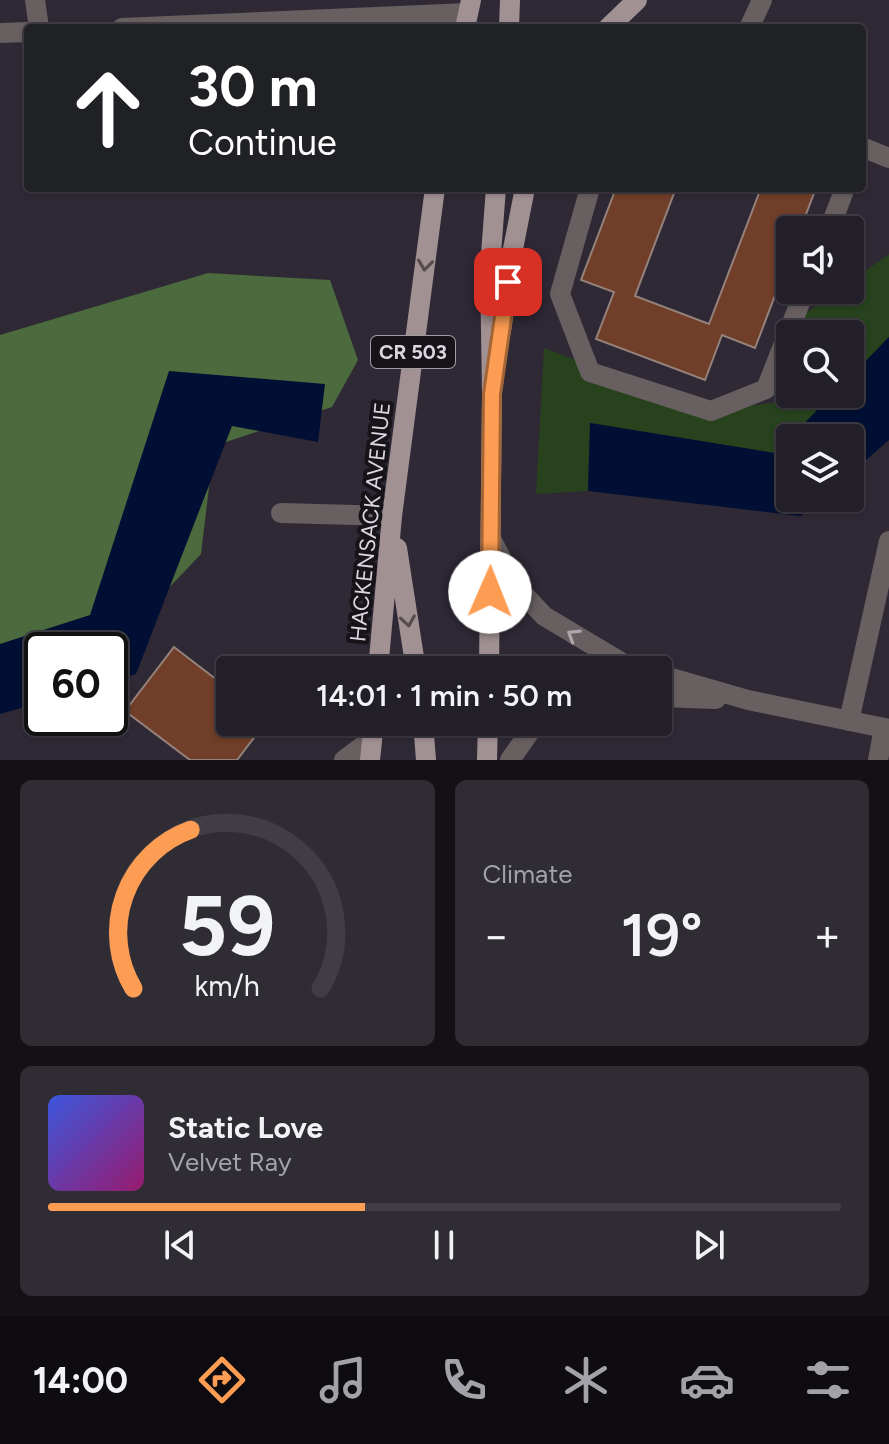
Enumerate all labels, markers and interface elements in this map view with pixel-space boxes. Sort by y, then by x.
text: 30 m [188,53,318,120]
icon: ahead [56,56,160,160]
text: Continue [188,121,337,164]
map controls [776,216,864,512]
button: sound [776,216,864,304]
pin [474,248,542,316]
one-way arrow [416,259,433,272]
icon: arrive [486,260,530,304]
button: search [776,320,864,408]
road number: CR 503 [371,336,455,368]
street label: HACKENSACK AVENUE [344,401,396,643]
button: layers [776,424,864,512]
position arrow [448,550,532,634]
one-way arrow [399,614,416,628]
one-way arrow [567,629,582,644]
speed limit sign: 60 [24,632,128,736]
text: 14:01 · 1 min · 50 m [316,677,572,714]
text: Climate [483,858,572,890]
text: 59 [179,876,276,976]
text: 19° [621,899,703,971]
text: − [483,909,510,962]
text: + [814,909,841,962]
text: km/h [195,969,260,1003]
text: Static Love [168,1109,323,1146]
text: Velvet Ray [168,1146,292,1178]
icon: previous [158,1223,202,1267]
icon: pause [422,1223,466,1267]
icon: next [687,1223,731,1267]
icon: directions [194,1352,250,1408]
icon: music [315,1352,371,1408]
icon: phone [436,1352,492,1408]
icon: climate [558,1352,614,1408]
icon: car [679,1352,735,1408]
icon: filters [800,1352,856,1408]
text: 14:00 [33,1359,128,1402]

